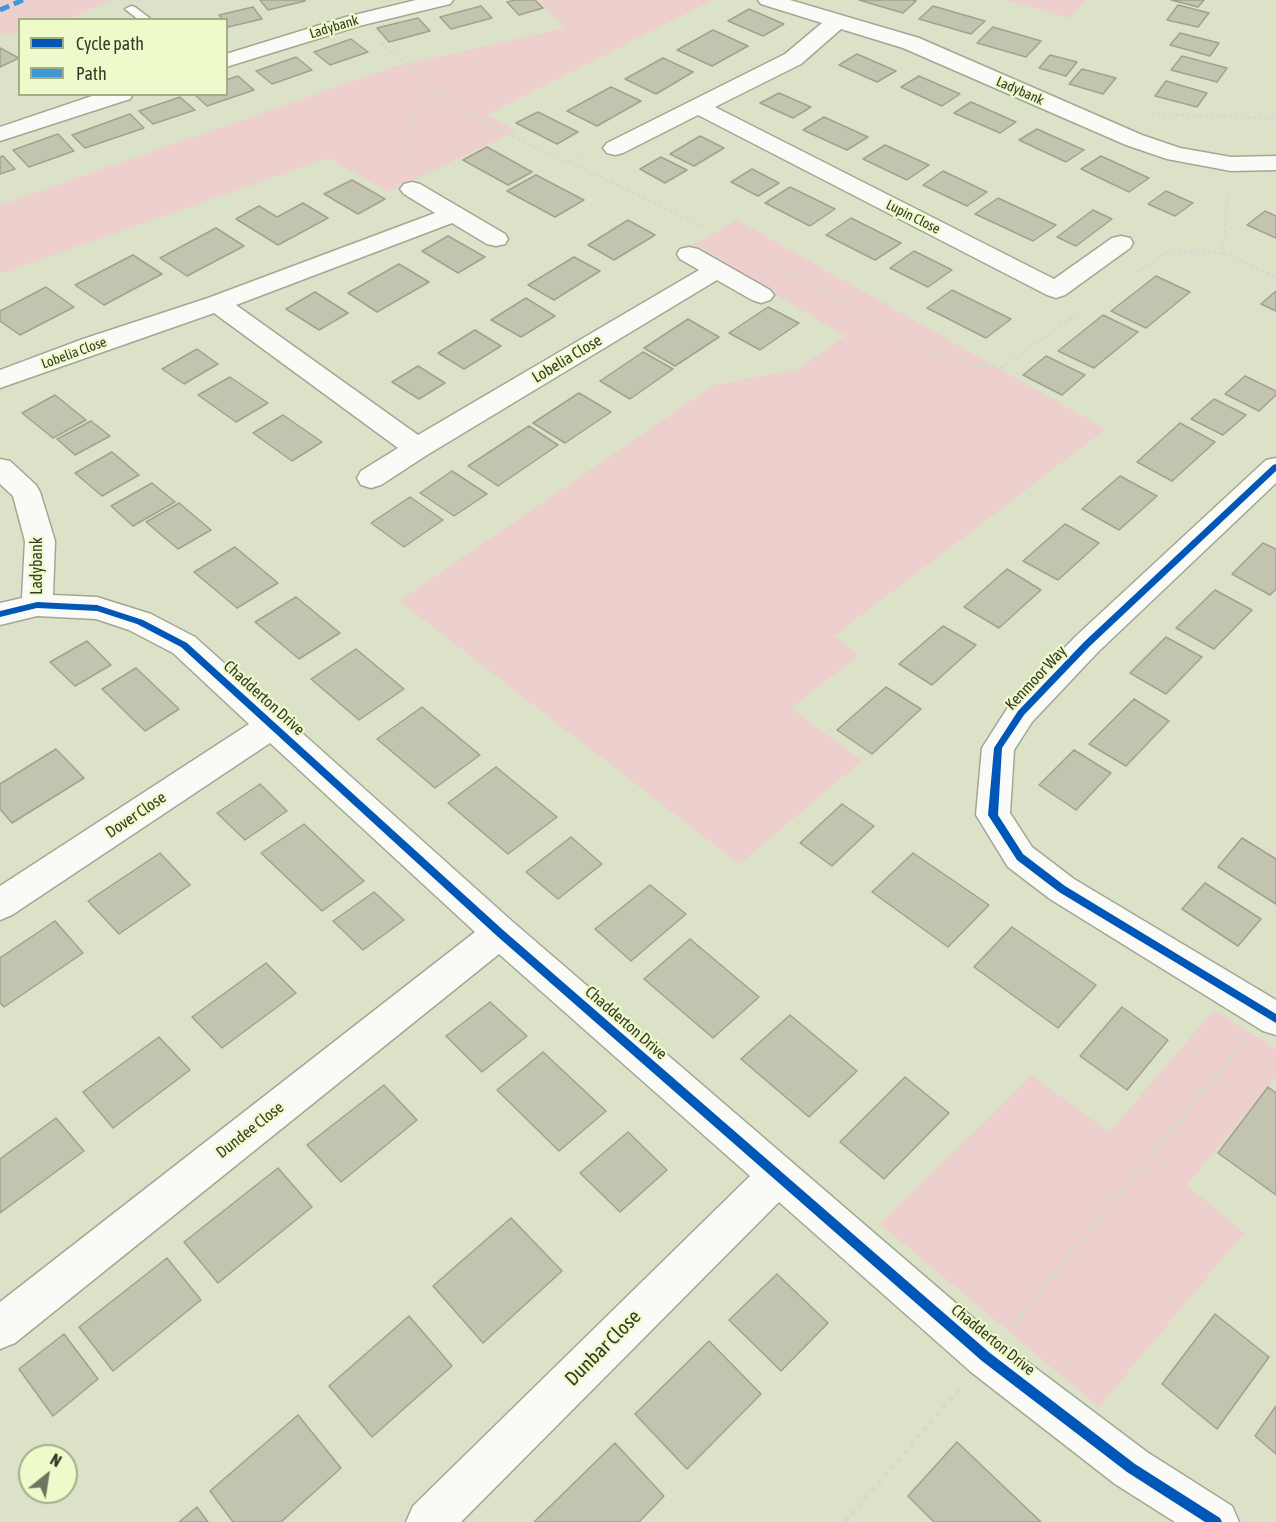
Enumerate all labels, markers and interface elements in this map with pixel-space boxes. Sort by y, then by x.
street label: Ladybank [307,12,361,42]
legend [18,18,228,96]
text: Cycle path [76,33,144,54]
text: Path [76,63,107,84]
street label: Ladybank [994,73,1046,109]
street label: Lupin Close [883,196,943,238]
street label: Lobelia Close [529,331,605,387]
street label: Lobelia Close [39,333,109,373]
street label: Ladybank [27,537,47,595]
street label: Kenmoor Way [1001,642,1071,714]
street label: Chadderton Drive [220,657,308,739]
street label: Dover Close [102,788,170,842]
street label: Chadderton Drive [581,982,671,1064]
street label: Dundee Close [212,1098,288,1162]
street label: Chadderton Drive [947,1300,1039,1380]
street label: Dunbar Close [560,1305,646,1391]
north arrow [18,1444,78,1504]
text: N [47,1450,65,1470]

